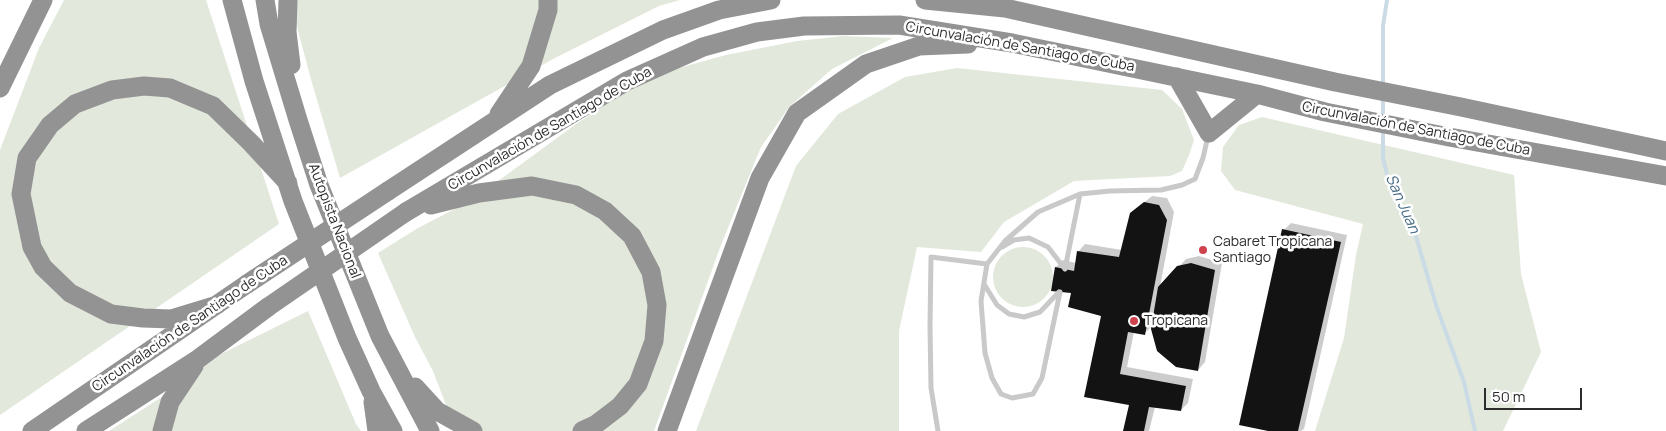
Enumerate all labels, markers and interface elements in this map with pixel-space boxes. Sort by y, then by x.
street label: Circunvalación de Santiago de Cuba [904,19,1136,75]
street label: Circunvalación de Santiago de Cuba [445,64,655,194]
street label: Circunvalación de Santiago de Cuba [1301,99,1531,159]
street label: Autopista Nacional [304,161,364,281]
water label: San Juan [1381,172,1423,236]
place label: Cabaret Tropicana Santiago [1213,234,1332,266]
marker: Cabaret Tropicana Santiago [1197,244,1209,256]
street label: Circunvalación de Santiago de Cuba [89,252,291,396]
place label: Tropicana [1144,313,1208,329]
marker: Tropicana [1128,315,1140,327]
scale bar [1486,378,1584,410]
text: 50 m [1492,386,1526,407]

